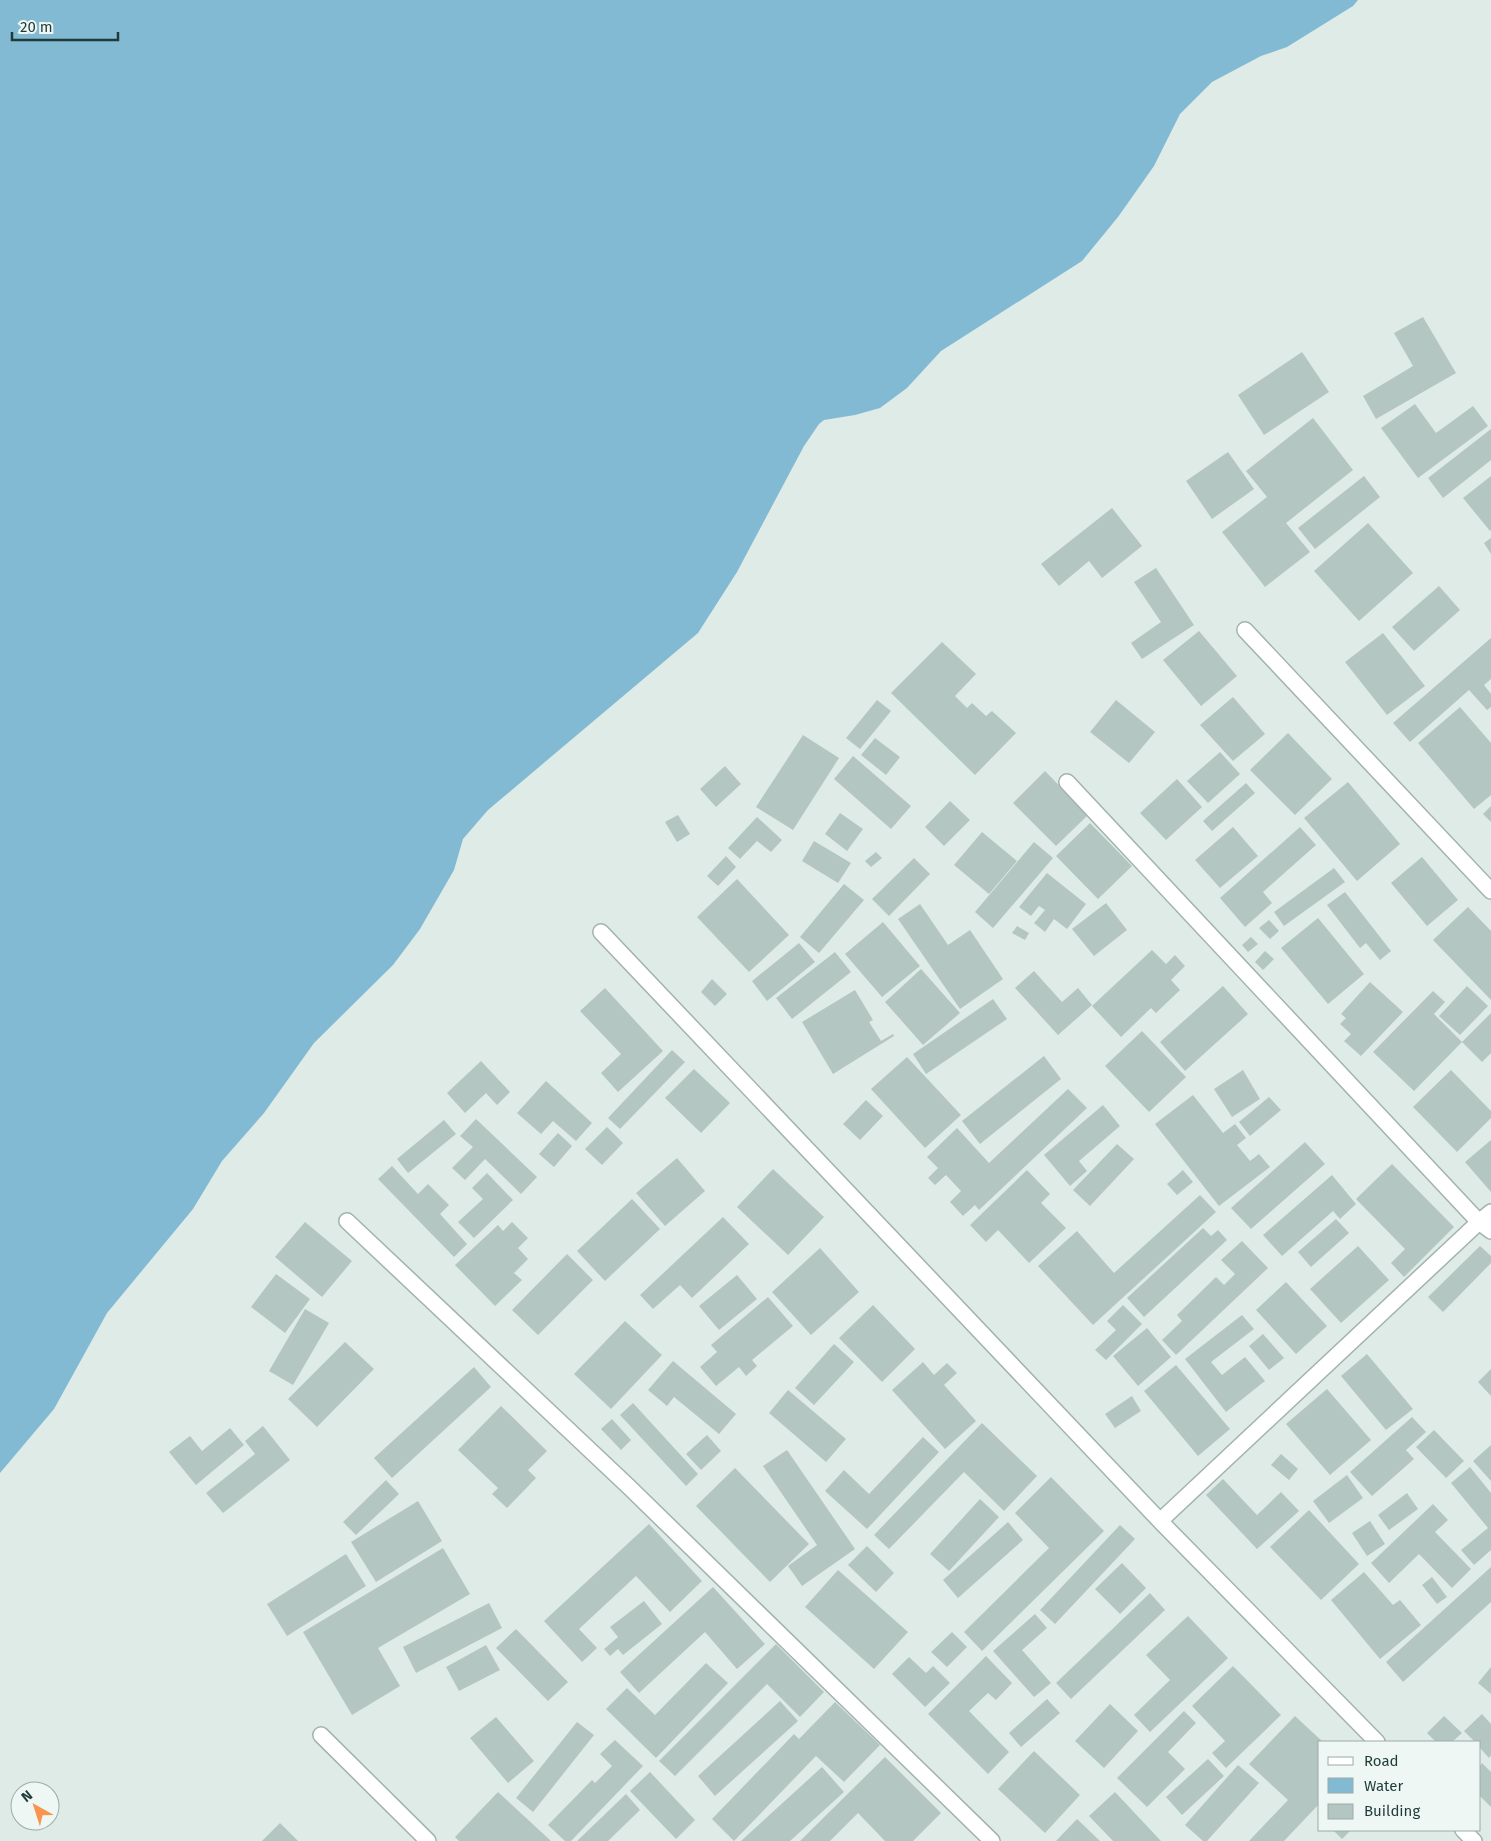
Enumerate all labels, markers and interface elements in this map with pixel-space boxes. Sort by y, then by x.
scale bar [12,10,119,42]
text: 20 m [20,18,53,36]
legend [1318,1741,1481,1831]
text: Road [1364,1752,1399,1770]
text: Water [1364,1777,1403,1795]
north arrow [10,1781,60,1831]
text: N [18,1787,36,1806]
text: Building [1364,1802,1420,1820]

